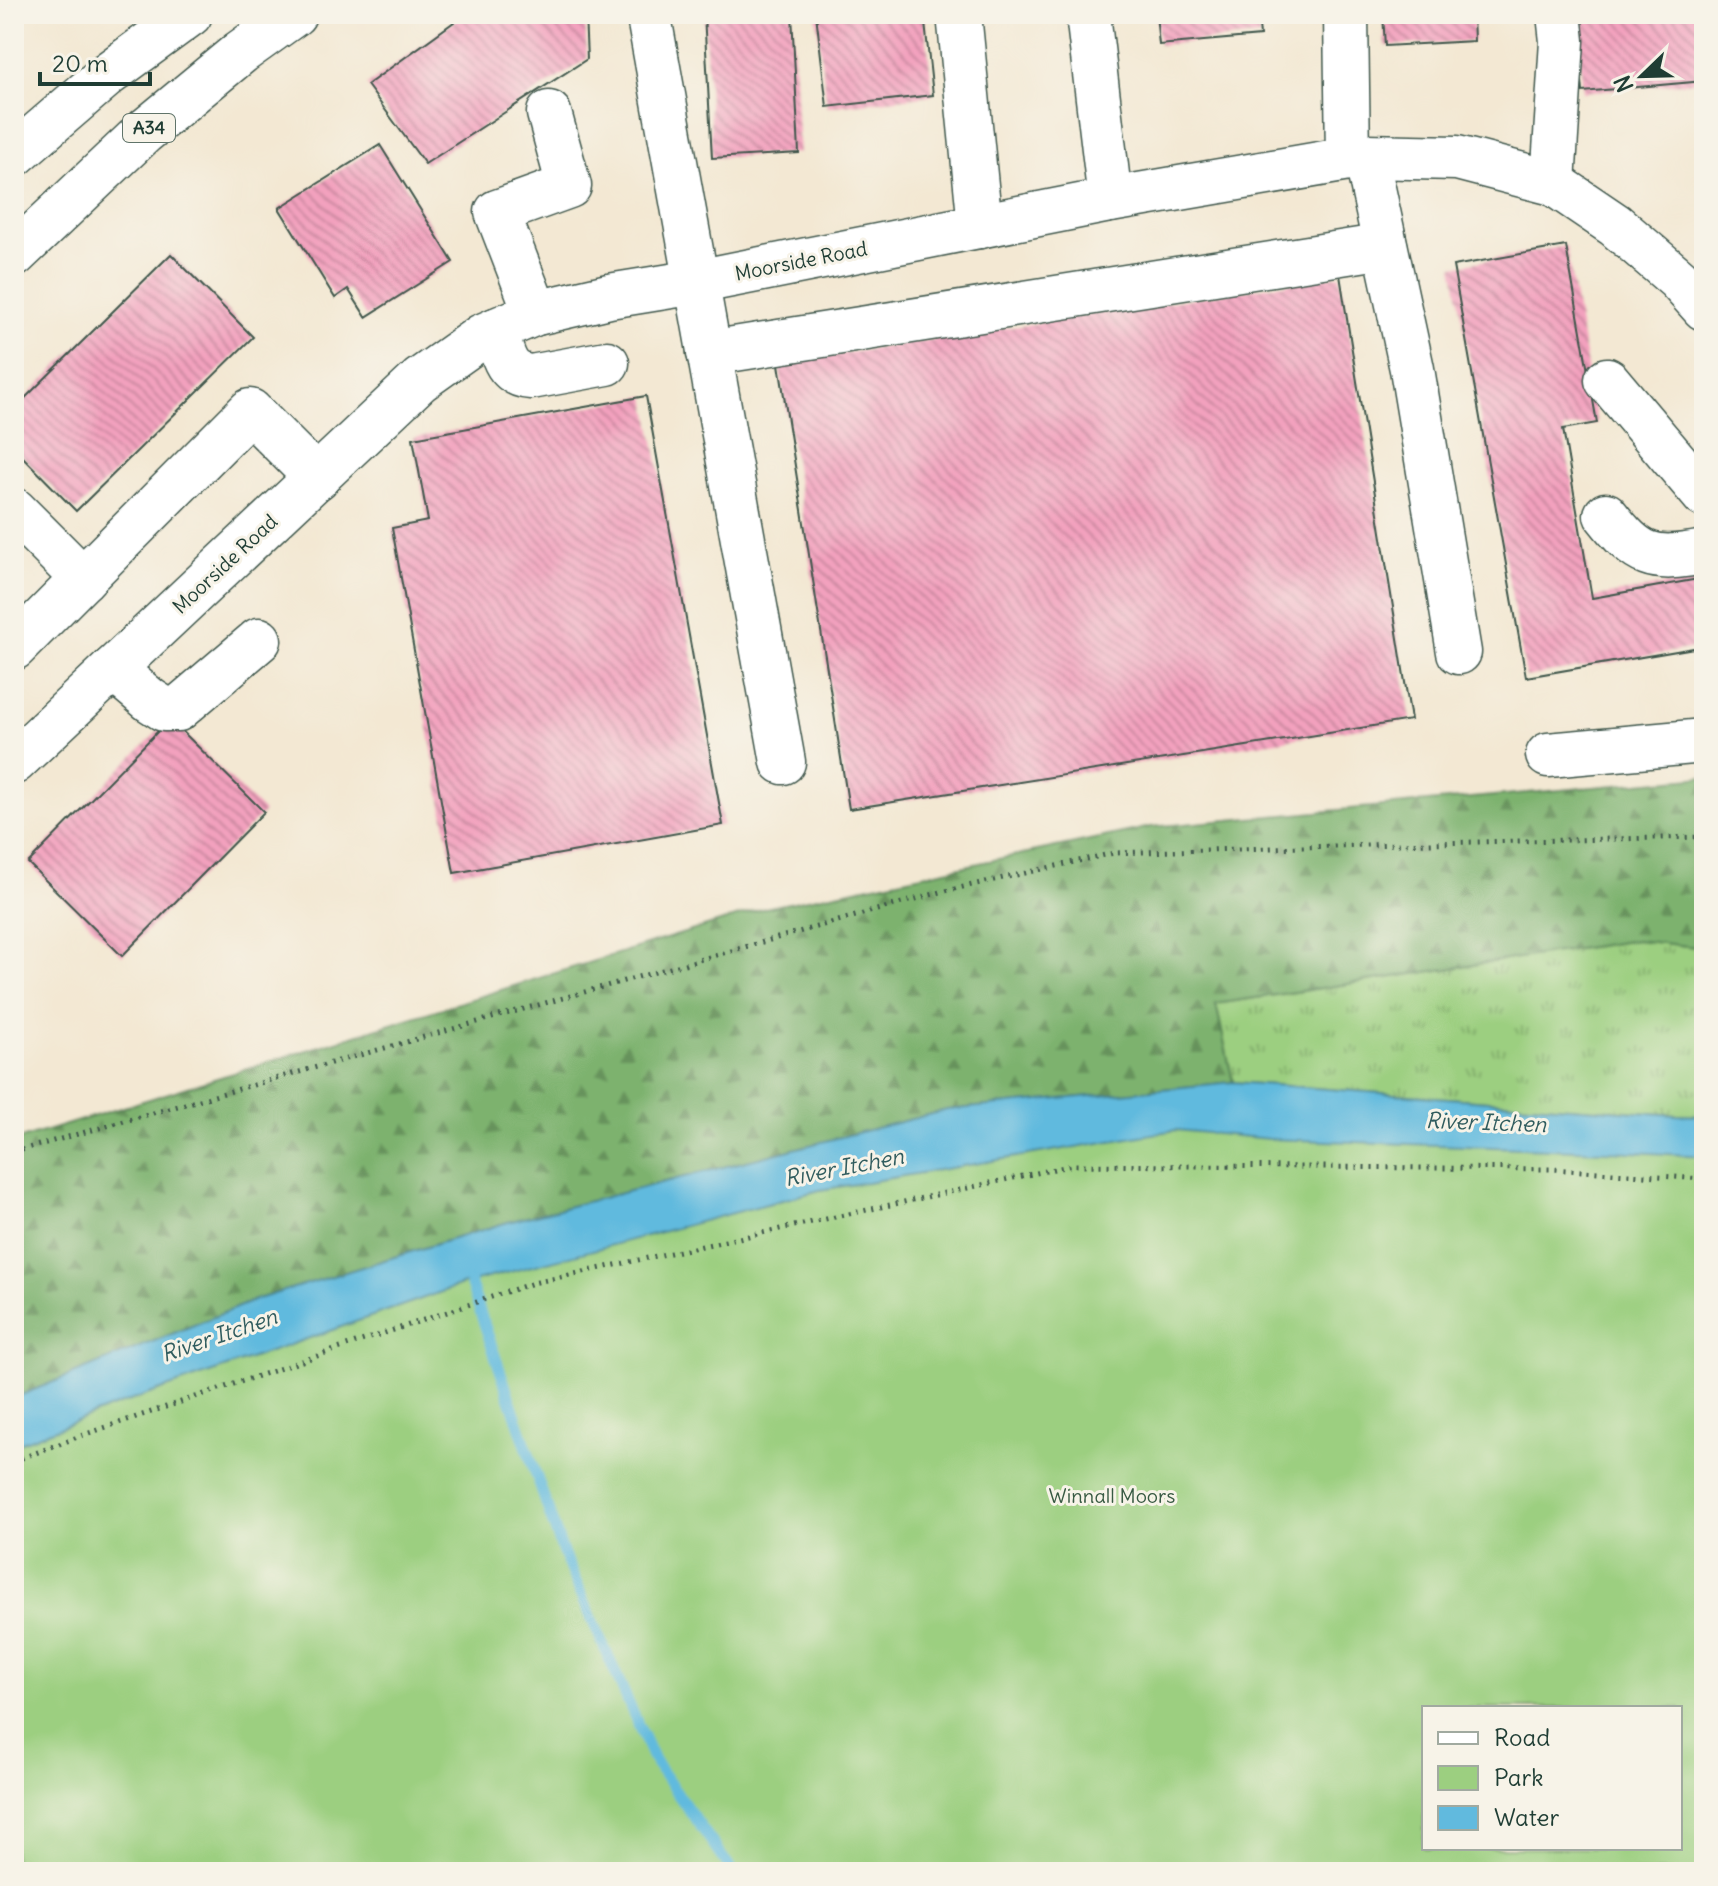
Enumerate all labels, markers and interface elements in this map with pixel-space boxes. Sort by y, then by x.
scale bar [40,36,150,86]
north arrow [1602,36,1682,116]
text: 20 m [52,48,108,78]
text: N [1608,71,1639,96]
road number: A34 [123,114,175,142]
street label: Moorside Road [733,235,869,286]
street label: Moorside Road [167,509,282,619]
water label: River Itchen [1425,1106,1548,1138]
water label: River Itchen [782,1142,907,1192]
water label: River Itchen [157,1302,282,1368]
park label: Winnall Moors [1049,1483,1175,1508]
legend [1422,1706,1682,1850]
text: Road [1494,1722,1550,1752]
text: Park [1494,1762,1544,1792]
text: Water [1494,1802,1559,1832]

